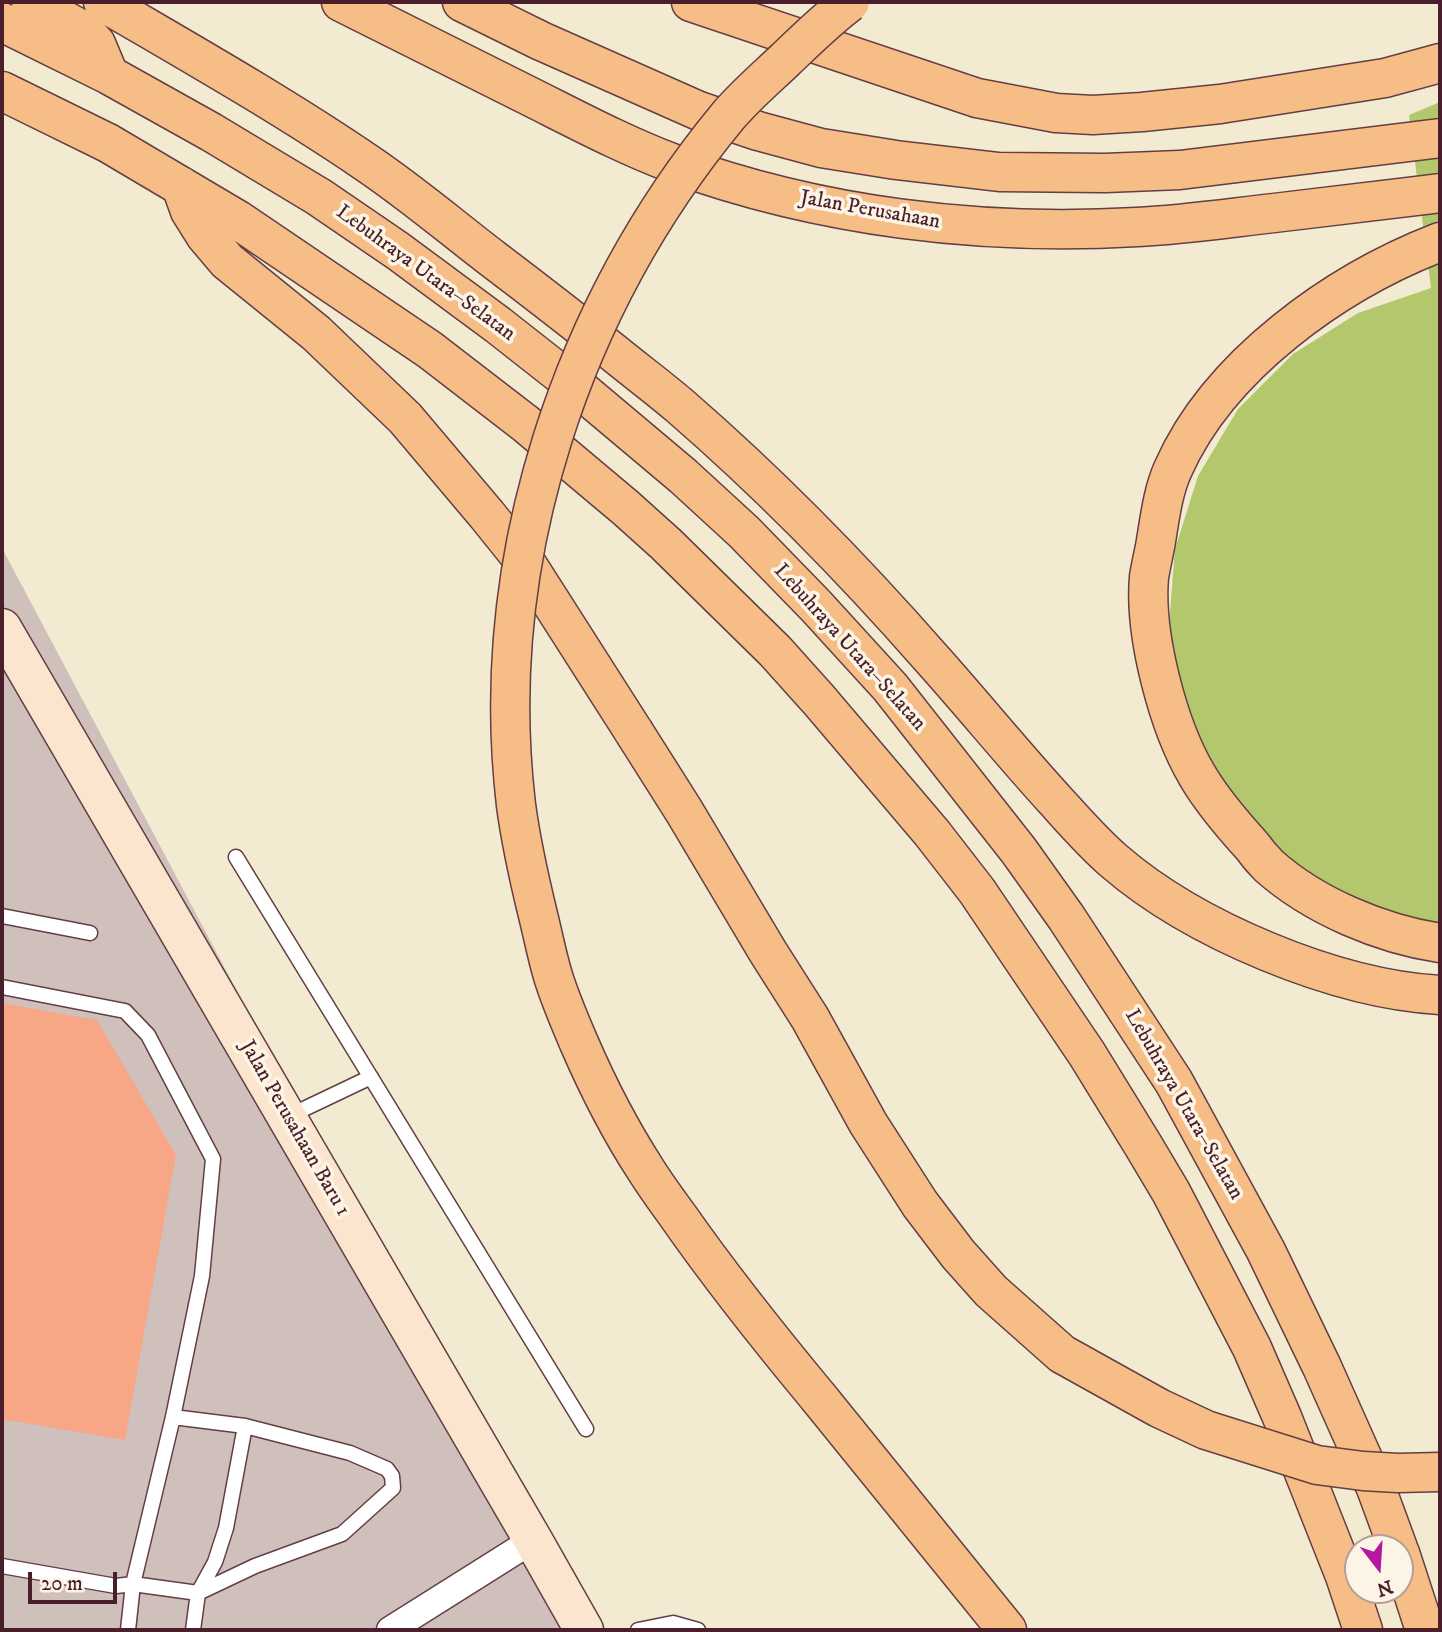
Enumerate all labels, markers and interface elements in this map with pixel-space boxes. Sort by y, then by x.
street label: Jalan Perusahaan [798,186,942,236]
street label: Lebuhraya Utara–Selatan [330,200,520,348]
street label: Lebuhraya Utara–Selatan [767,559,931,737]
street label: Lebuhraya Utara–Selatan [1118,1005,1248,1205]
street label: Jalan Perusahaan Baru 1 [233,1037,355,1221]
north arrow [1344,1534,1414,1604]
scale bar [32,1558,121,1602]
text: 20 m [41,1571,83,1597]
text: N [1374,1574,1396,1601]

